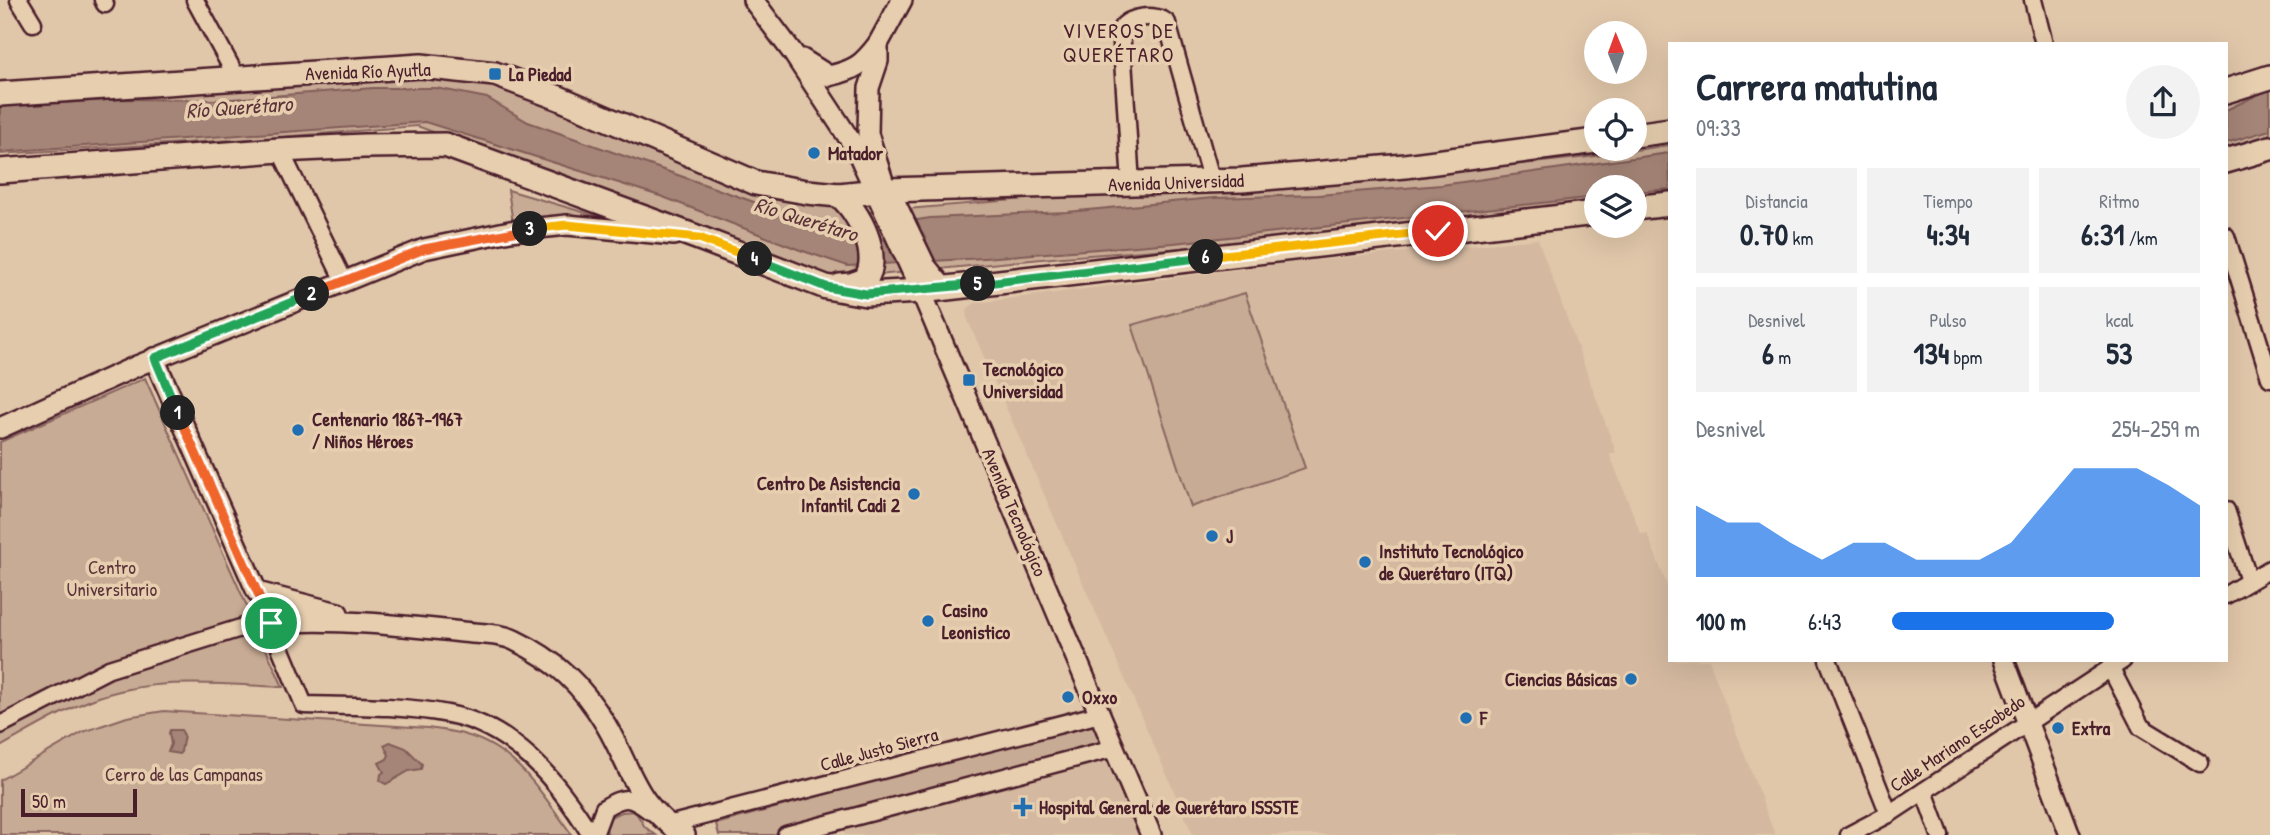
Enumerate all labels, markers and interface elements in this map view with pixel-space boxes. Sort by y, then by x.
district label: VIVEROS DE QUERÉTARO [1063,16,1175,69]
north arrow [1584,21,1647,84]
map controls [1584,21,1647,238]
street label: Avenida Río Ayutla [305,56,432,86]
text: Carrera matutina [1696,60,1937,112]
place label: La Piedad [509,61,572,87]
button: share [2126,65,2200,139]
marker: La Piedad [487,66,503,82]
water label: Río Querétaro [185,89,295,125]
button: locate [1584,98,1647,161]
text: 09:33 [1696,112,1741,143]
place label: Matador [828,140,884,166]
marker: Matador [806,145,822,161]
street label: Avenida Universidad [1108,167,1245,197]
button: layers [1584,175,1647,238]
text: Distancia [1746,188,1808,214]
text: Tiempo [1923,188,1973,214]
text: Ritmo [2099,188,2139,214]
water label: Río Querétaro [751,190,863,249]
pin [1408,201,1468,261]
pin: 3 [512,212,548,246]
icon: check [1419,212,1457,250]
text: 0.70 [1740,214,1788,254]
text: 4:34 [1927,214,1969,254]
text: 6:31 [2081,214,2124,254]
text: 3 [525,215,534,241]
text: km [1788,225,1813,251]
text: /km [2124,225,2158,251]
pin: 6 [1188,240,1224,274]
pin: 4 [738,242,772,276]
text: 6 [1202,243,1209,269]
text: 4 [751,245,758,271]
pin: 5 [960,266,996,302]
text: 5 [973,270,982,296]
pin: 2 [294,276,330,312]
text: 2 [307,280,316,306]
text: Desnivel [1748,307,1805,333]
text: Pulso [1930,307,1966,333]
text: kcal [2105,307,2133,333]
text: 6 [1762,333,1774,373]
text: 134 [1914,333,1949,373]
text: 53 [2106,333,2132,373]
text: m [1774,344,1791,370]
text: bpm [1949,344,1982,370]
place label: Tecnológico Universidad [982,356,1064,404]
marker: Tecnológico Universidad [961,372,977,388]
pin: 1 [160,396,196,430]
text: 1 [174,399,181,425]
place label: Centenario 1867-1967 / Niños Héroes [312,406,463,454]
text: Desnivel [1696,413,1765,444]
text: 254–259 m [2111,413,2200,444]
marker: Centenario 1867-1967 / Niños Héroes [290,422,306,438]
street label: Avenida Tecnológico [976,444,1054,580]
place label: Centro De Asistencia Infantil Cadi 2 [757,470,901,518]
marker: Centro De Asistencia Infantil Cadi 2 [906,486,922,502]
place label: J [1226,523,1233,549]
marker: J [1204,528,1220,544]
place label: Instituto Tecnológico de Querétaro (ITQ) [1379,538,1524,586]
park label: Centro Universitario [67,554,158,602]
marker: Instituto Tecnológico de Querétaro (ITQ) [1357,554,1373,570]
pin [241,593,301,653]
place label: Casino Leonistico [942,597,1011,645]
icon: arrive [252,604,290,642]
text: 100 m [1696,606,1746,637]
text: 6:43 [1808,606,1841,637]
marker: Casino Leonistico [920,613,936,629]
place label: Ciencias Básicas [1505,666,1618,692]
marker: Ciencias Básicas [1623,671,1639,687]
place label: Oxxo [1082,684,1118,710]
street label: Calle Mariano Escobedo [1884,688,2030,798]
marker: Oxxo [1060,689,1076,705]
place label: F [1479,705,1488,731]
marker: F [1458,710,1474,726]
place label: Extra [2072,715,2111,741]
marker: Extra [2050,720,2066,736]
street label: Calle Justo Sierra [817,721,941,777]
park label: Cerro de las Campanas [105,761,263,787]
scale bar [21,786,136,818]
text: 50 m [32,788,66,814]
place label: Hospital General de Querétaro ISSSTE [1039,794,1299,821]
marker: Hospital General de Querétaro ISSSTE [1013,797,1033,817]

